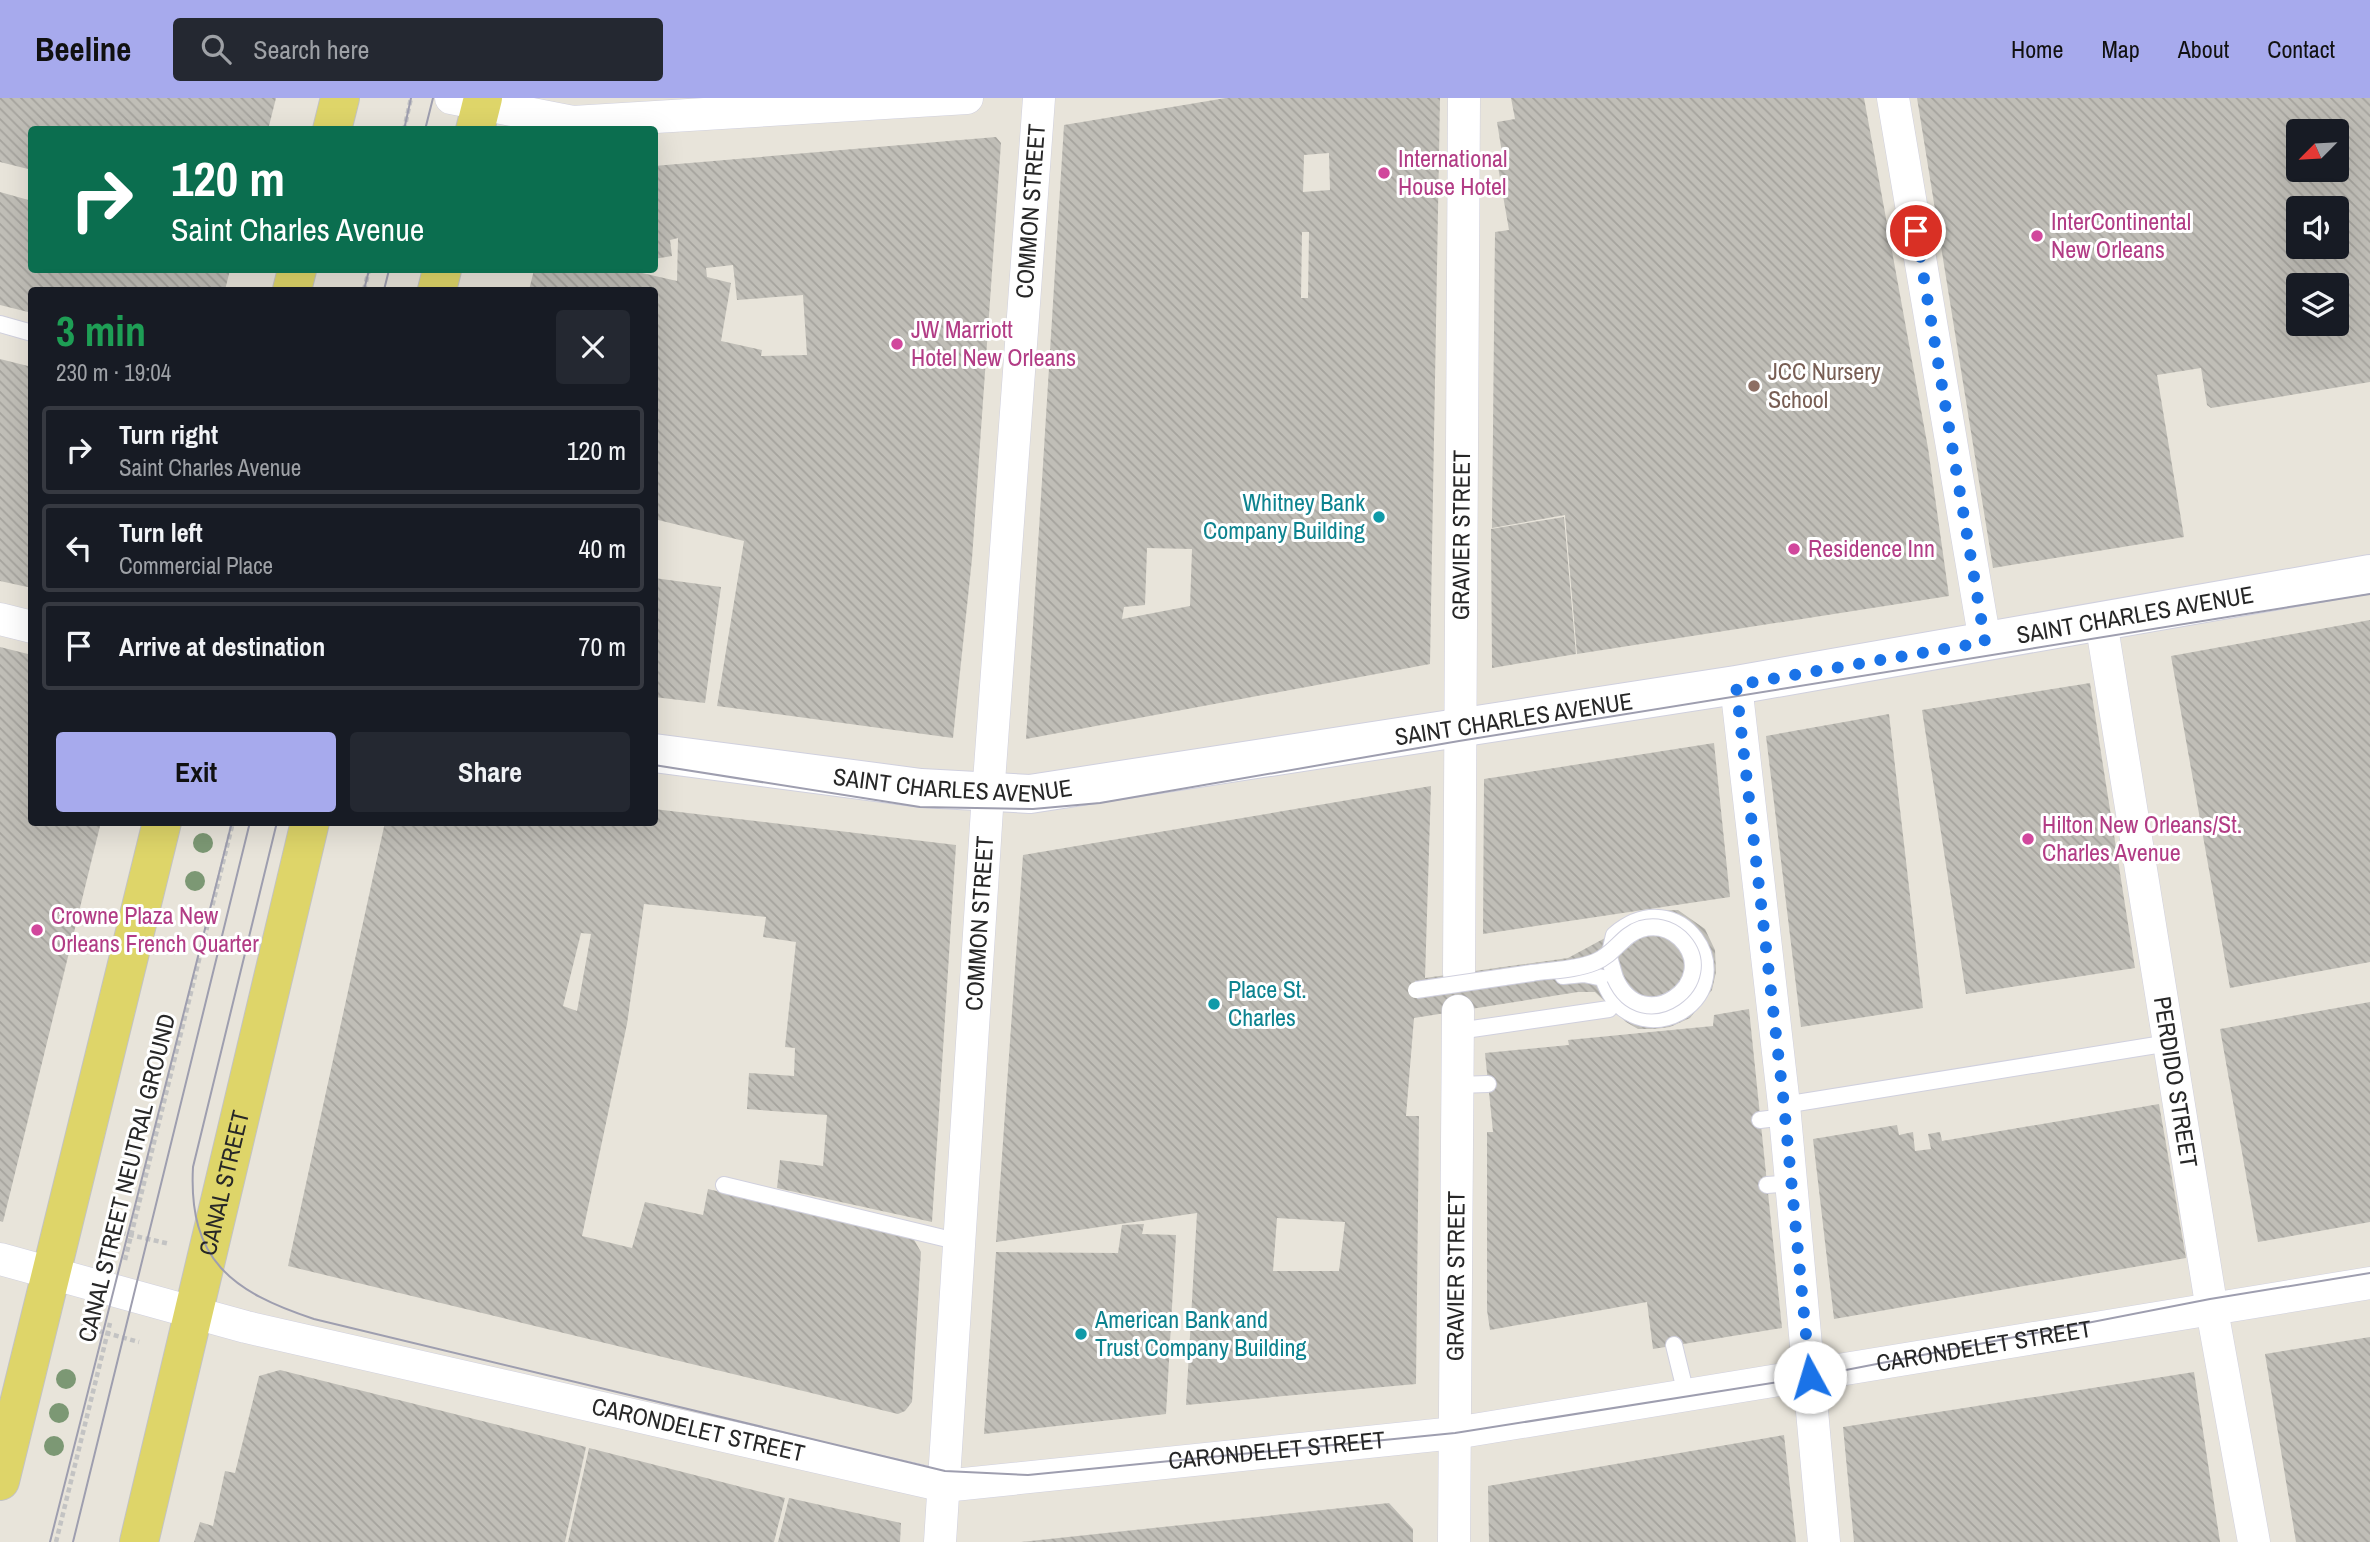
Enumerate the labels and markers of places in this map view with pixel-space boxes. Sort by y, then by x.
place label: International House Hotel [1398,142,1507,202]
marker: International House Hotel [1376,165,1392,181]
pin [1886,201,1946,261]
place label: InterContinental New Orleans [2051,205,2191,265]
marker: InterContinental New Orleans [2029,228,2045,244]
place label: JW Marriott Hotel New Orleans [911,313,1076,373]
marker: JW Marriott Hotel New Orleans [889,336,905,352]
place label: JCC Nursery School [1768,355,1881,415]
marker: JCC Nursery School [1746,378,1762,394]
place label: Whitney Bank Company Building [1203,486,1365,546]
marker: Whitney Bank Company Building [1371,509,1387,525]
place label: Residence Inn [1808,532,1935,564]
marker: Residence Inn [1786,541,1802,557]
place label: Hilton New Orleans/St. Charles Avenue [2042,808,2242,868]
marker: Hilton New Orleans/St. Charles Avenue [2020,831,2036,847]
place label: Crowne Plaza New Orleans French Quarter [51,899,259,959]
marker: Crowne Plaza New Orleans French Quarter [29,922,45,938]
place label: Place St. Charles [1228,973,1307,1033]
marker: Place St. Charles [1206,996,1222,1012]
place label: American Bank and Trust Company Building [1094,1303,1307,1363]
marker: American Bank and Trust Company Building [1073,1326,1089,1342]

